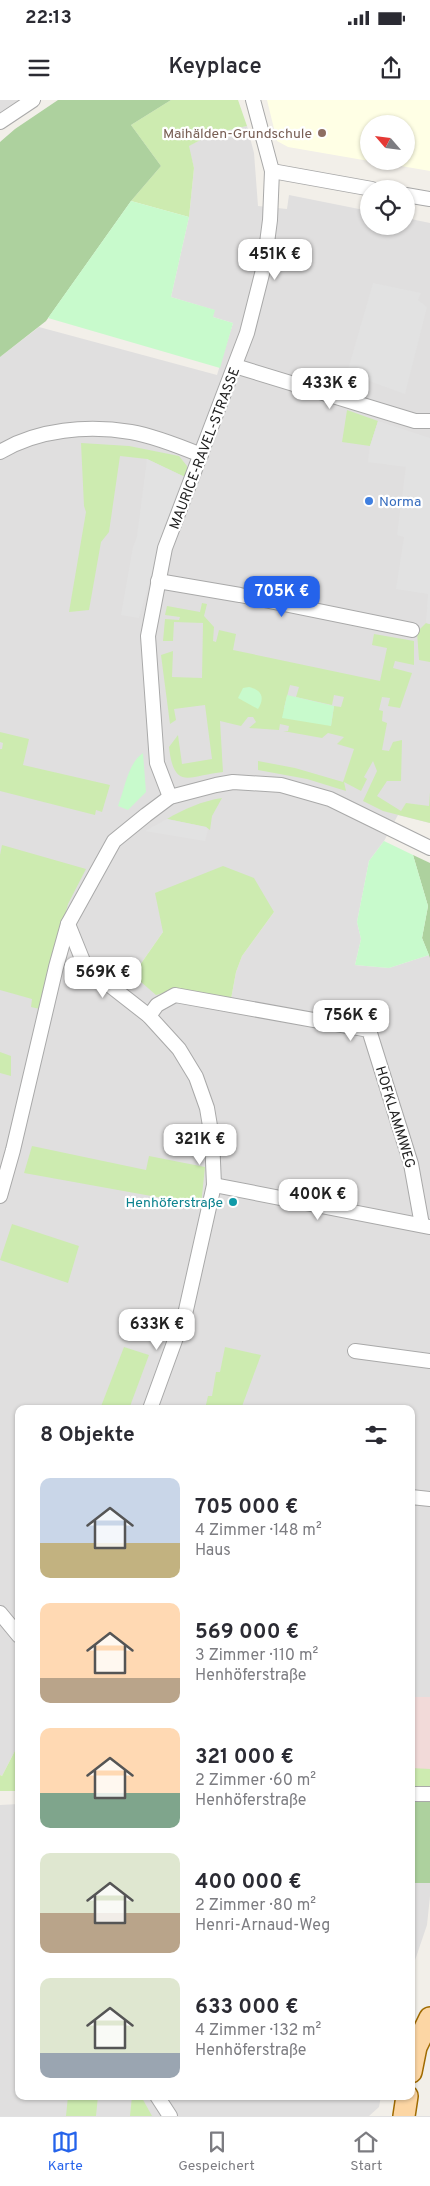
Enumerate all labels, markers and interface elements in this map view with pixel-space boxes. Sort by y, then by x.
text: 22:13 [25,6,72,30]
icon: menu [25,54,53,82]
text: Keyplace [168,54,262,81]
icon: share [377,54,405,82]
north arrow [360,115,415,170]
map controls [360,115,415,235]
place label: Maihälden-Grundschule [163,126,312,143]
marker: Maihälden-Grundschule [316,127,328,139]
button: locate [360,180,415,235]
pin: 451K € [234,238,316,281]
text: 451K € [249,245,301,265]
street label: MAURICE-RAVEL-STRASSE [167,365,244,532]
pin: 433K € [289,368,371,410]
text: 433K € [303,374,357,394]
place label: Norma [379,494,421,511]
marker: Norma [363,495,375,507]
pin: 705K € [241,576,323,618]
text: 705K € [255,582,309,602]
pin: 569K € [62,956,144,999]
text: 569K € [76,963,130,983]
pin: 756K € [310,1000,392,1042]
text: 756K € [324,1006,378,1026]
street label: HOFKLAMMWEG [371,1064,418,1171]
pin: 321K € [159,1124,241,1166]
text: 321K € [175,1130,225,1150]
pin: 400K € [277,1178,359,1221]
text: 400K € [290,1185,346,1205]
place label: Henhöferstraße [126,1195,223,1212]
marker: Henhöferstraße [227,1196,239,1208]
pin: 633K € [116,1308,198,1351]
text: 633K € [130,1315,184,1335]
icon: filters [362,1421,390,1449]
text: 8 Objekte [40,1422,135,1449]
text: 705 000 € [195,1494,298,1521]
icon: home [80,1498,140,1558]
text: 4 Zimmer · 148 m² [195,1521,322,1541]
text: Haus [195,1541,231,1561]
text: 569 000 € [195,1619,299,1646]
icon: home [80,1623,140,1683]
text: 3 Zimmer · 110 m² [195,1646,318,1666]
text: Henhöferstraße [195,1666,306,1686]
text: 321 000 € [195,1744,294,1771]
icon: home [80,1748,140,1808]
text: 2 Zimmer · 60 m² [195,1771,316,1791]
text: Henhöferstraße [195,1791,306,1811]
text: 400 000 € [195,1869,302,1896]
icon: home [80,1873,140,1933]
text: 2 Zimmer · 80 m² [195,1896,316,1916]
text: Henri-Arnaud-Weg [195,1916,330,1936]
text: 633 000 € [195,1994,299,2021]
icon: home [80,1998,140,2058]
text: 4 Zimmer · 132 m² [195,2021,321,2041]
text: Henhöferstraße [195,2041,306,2061]
tab: Karte [48,2128,83,2175]
tab: Gespeichert [178,2128,255,2175]
tab: Start [350,2128,382,2175]

